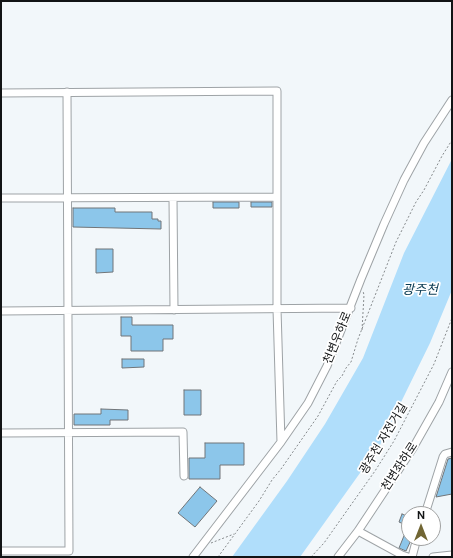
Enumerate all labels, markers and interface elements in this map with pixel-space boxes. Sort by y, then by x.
water label: 광주천 [402,283,438,299]
street label: 천변우하로 [321,310,355,366]
street label: 광주천 자전거길 [357,401,411,477]
street label: 천변좌하로 [379,440,421,494]
north arrow [401,506,441,546]
text: N [417,508,425,522]

